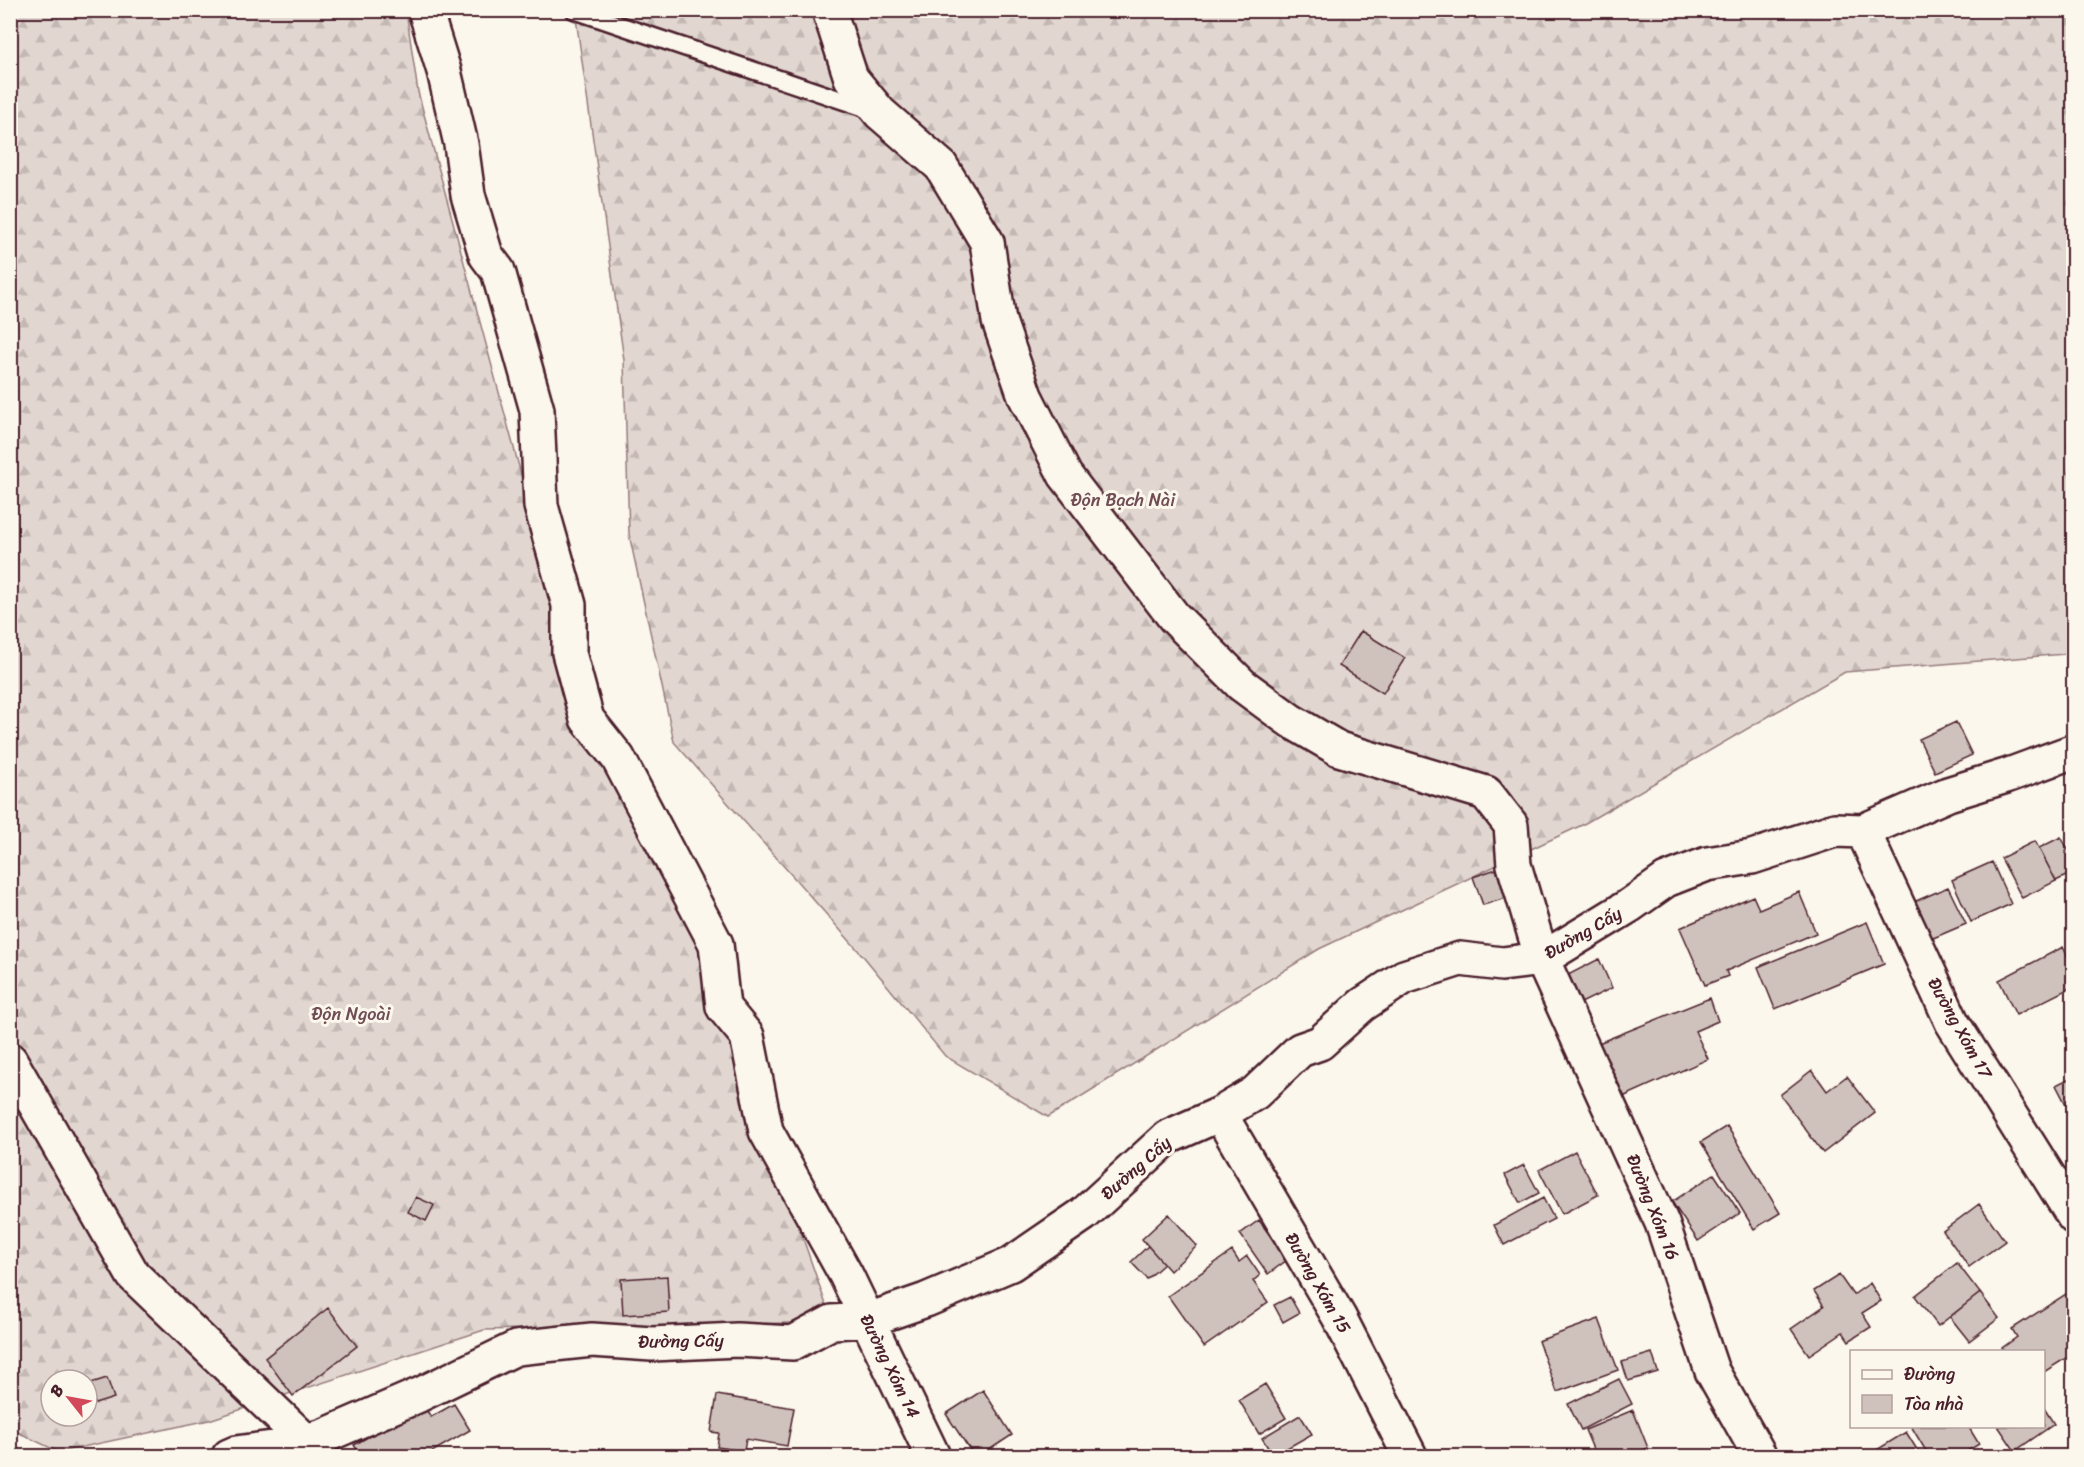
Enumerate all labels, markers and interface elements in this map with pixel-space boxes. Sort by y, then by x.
park label: Độn Bạch Nài [1071,484,1176,516]
street label: Đường Cấy [1538,897,1629,968]
street label: Đường Xóm 17 [1919,971,2002,1086]
park label: Độn Ngoài [311,998,392,1030]
street label: Đường Cấy [1093,1127,1179,1208]
street label: Đường Xóm 16 [1617,1149,1689,1265]
street label: Đường Xóm 15 [1276,1226,1360,1340]
street label: Đường Xóm 14 [851,1308,929,1424]
street label: Đường Cấy [638,1324,725,1358]
legend [1850,1350,2045,1428]
text: Đường [1904,1358,1955,1390]
north arrow [39,1368,99,1428]
text: B [42,1378,72,1402]
text: Tòa nhà [1904,1388,1963,1420]

